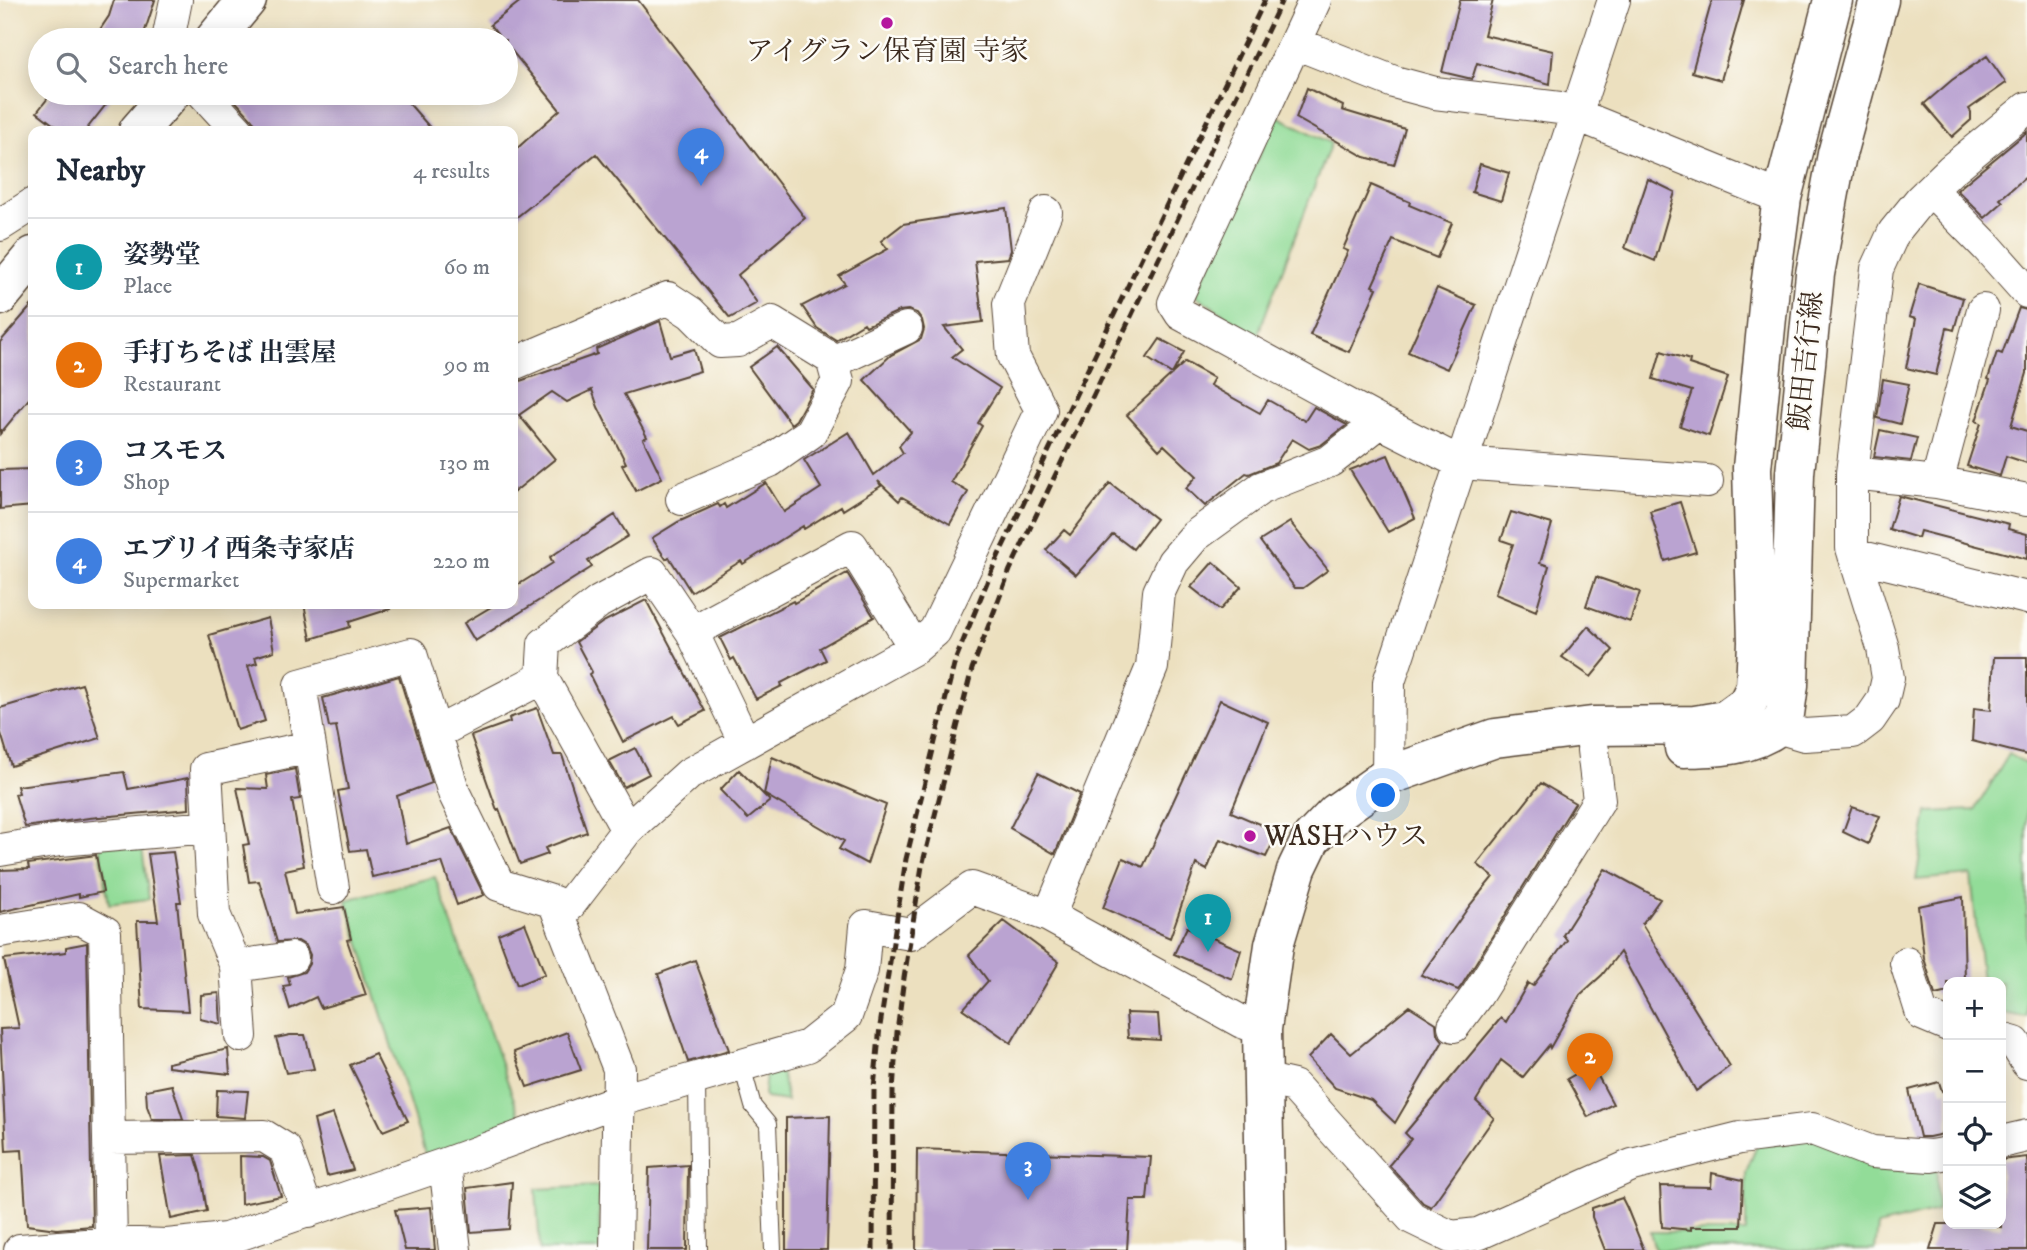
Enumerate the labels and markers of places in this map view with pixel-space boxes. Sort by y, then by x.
marker: アイグラン保育園 寺家 [879,15,895,31]
place label: アイグラン保育園 寺家 [746,34,1028,69]
pin: 4 [678,128,724,186]
place label: WASHハウス [1263,819,1428,854]
marker: WASHハウス [1242,828,1258,844]
pin: 1 [1185,894,1231,952]
pin: 2 [1567,1033,1613,1091]
pin: 3 [1005,1142,1051,1200]

